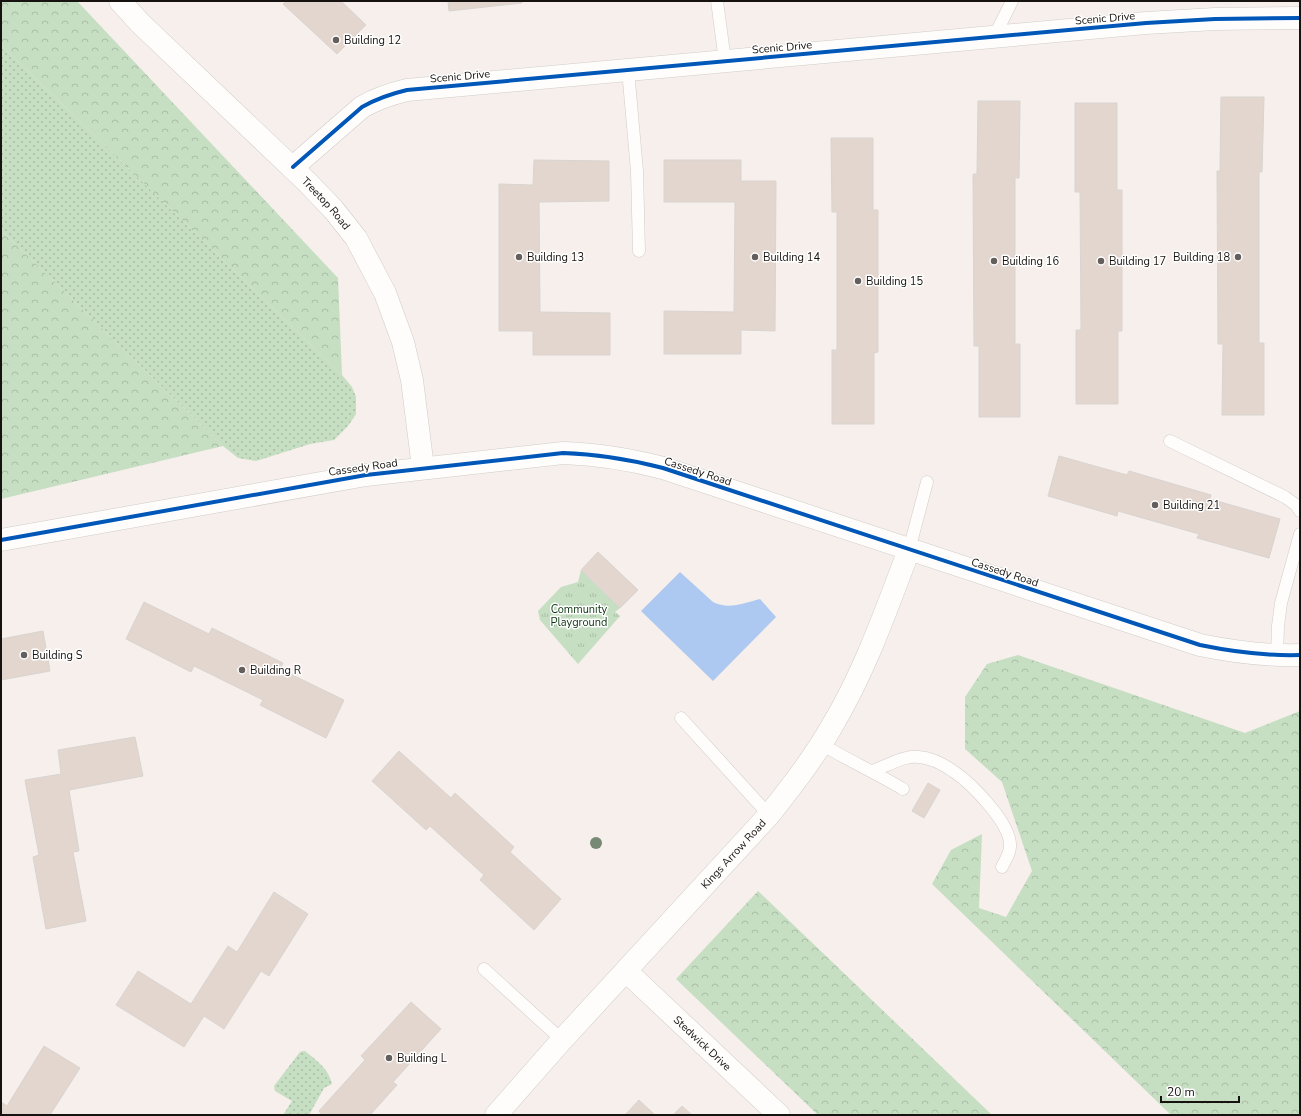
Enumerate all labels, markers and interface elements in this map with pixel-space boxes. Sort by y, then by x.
street label: Scenic Drive [1074,8,1136,29]
place label: Building 12 [344,33,401,48]
marker: Building 12 [331,35,341,45]
street label: Scenic Drive [751,37,813,58]
street label: Scenic Drive [429,66,491,87]
street label: Treetop Road [298,174,354,233]
place label: Building 13 [527,250,584,265]
place label: Building 14 [763,250,820,265]
place label: Building 18 [1173,250,1230,265]
marker: Building 13 [514,252,524,262]
marker: Building 14 [750,252,760,262]
marker: Building 18 [1233,252,1243,262]
place label: Building 16 [1002,254,1059,269]
place label: Building 17 [1109,254,1166,269]
marker: Building 16 [989,256,999,266]
marker: Building 17 [1096,256,1106,266]
place label: Building 15 [866,274,923,289]
marker: Building 15 [853,276,863,286]
street label: Cassedy Road [662,454,733,489]
street label: Cassedy Road [327,455,399,480]
place label: Building 21 [1163,498,1220,513]
marker: Building 21 [1150,500,1160,510]
street label: Cassedy Road [969,555,1040,590]
park label: Community Playground [551,602,608,630]
place label: Building S [32,648,83,663]
marker: Building S [19,650,29,660]
place label: Building R [250,663,302,678]
marker: Building R [237,665,247,675]
street label: Kings Arrow Road [698,816,770,892]
street label: Stedwick Drive [670,1012,734,1074]
place label: Building L [397,1051,447,1066]
marker: Building L [384,1053,394,1063]
scale bar [1161,1078,1239,1104]
text: 20 m [1167,1084,1195,1100]

